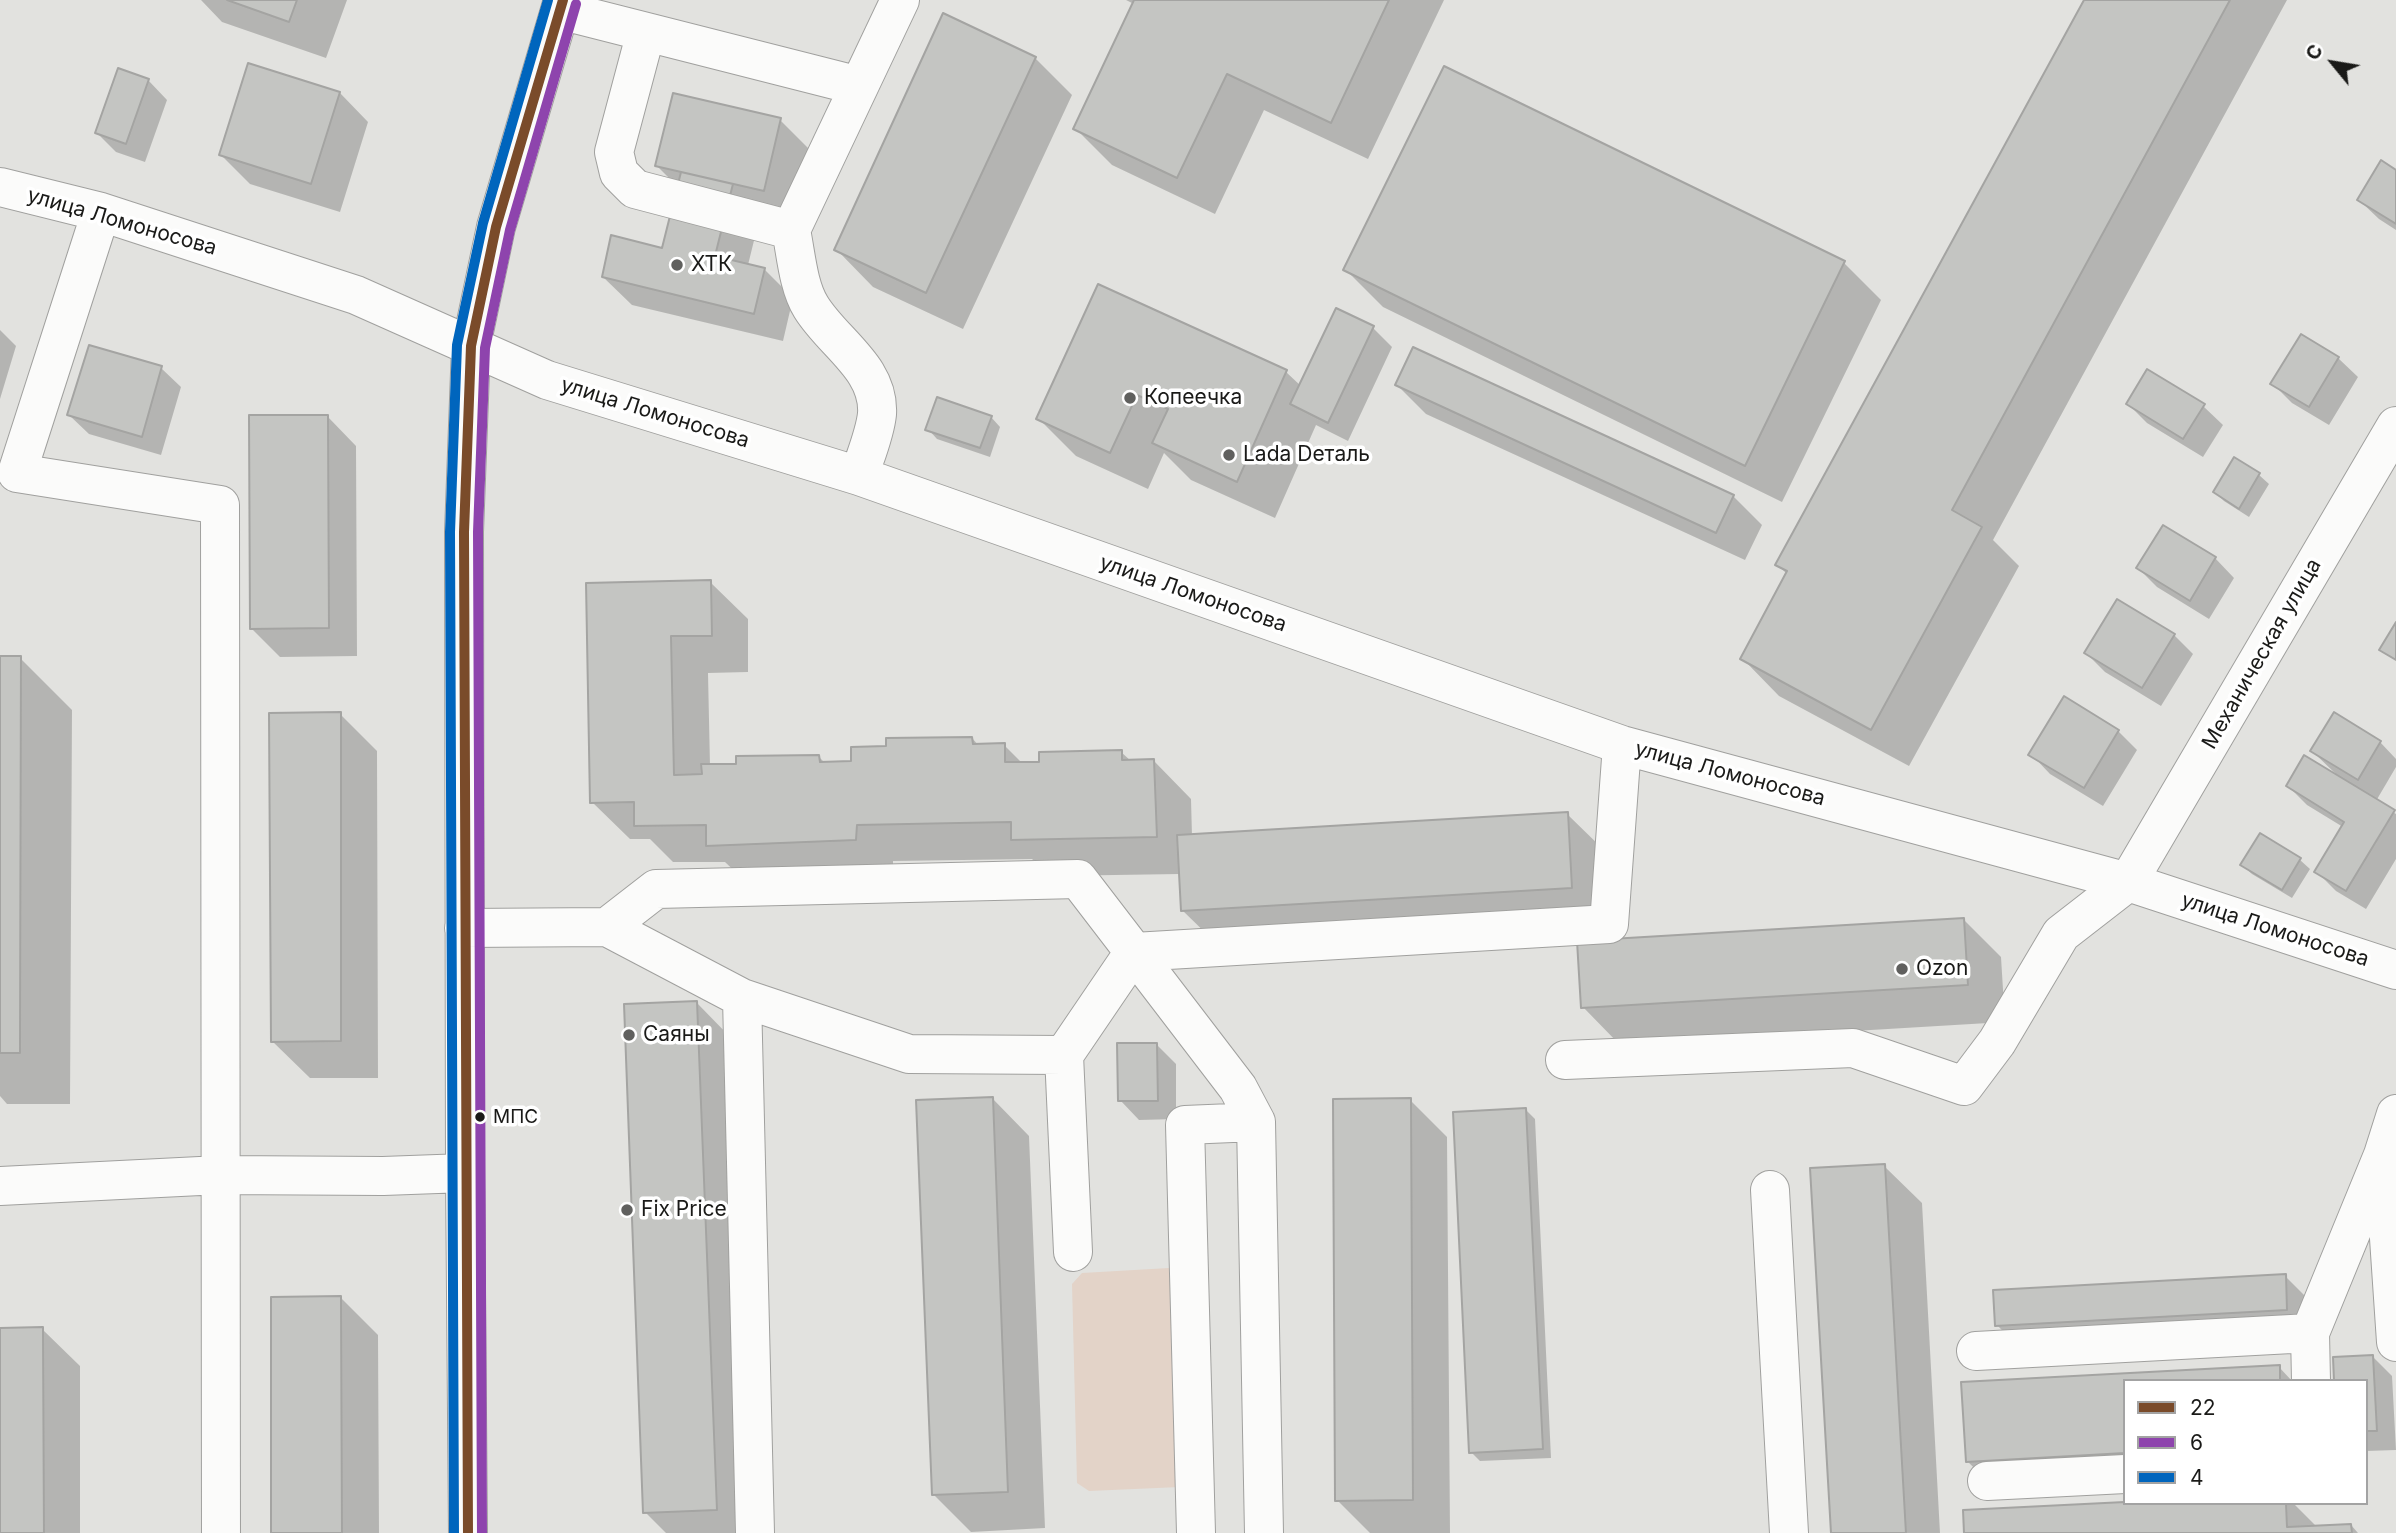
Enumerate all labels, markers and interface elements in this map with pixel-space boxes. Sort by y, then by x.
north arrow [2298,28,2368,98]
text: С [2301,40,2328,64]
street label: улица Ломоносова [24,183,220,261]
place label: ХТК [691,252,732,278]
marker: ХТК [669,257,685,273]
street label: улица Ломоносова [558,372,752,454]
place label: Копеечка [1144,385,1242,411]
marker: Копеечка [1122,390,1138,406]
place label: Lada Dеталь [1243,442,1370,468]
marker: Lada Dеталь [1221,447,1237,463]
street label: улица Ломоносова [1096,550,1290,638]
street label: Механическая улица [2197,554,2327,754]
street label: улица Ломоносова [1632,736,1828,812]
street label: улица Ломоносова [2178,888,2372,972]
place label: Ozon [1916,956,1968,982]
marker: Ozon [1894,961,1910,977]
place label: Саяны [643,1022,710,1048]
marker: Саяны [621,1027,637,1043]
place label: МПС [493,1106,538,1128]
marker: МПС [473,1110,487,1124]
place label: Fix Price [641,1197,727,1223]
marker: Fix Price [619,1202,635,1218]
legend [2123,1379,2368,1505]
text: 22 [2190,1395,2216,1420]
text: 6 [2190,1430,2203,1455]
text: 4 [2190,1465,2204,1490]

